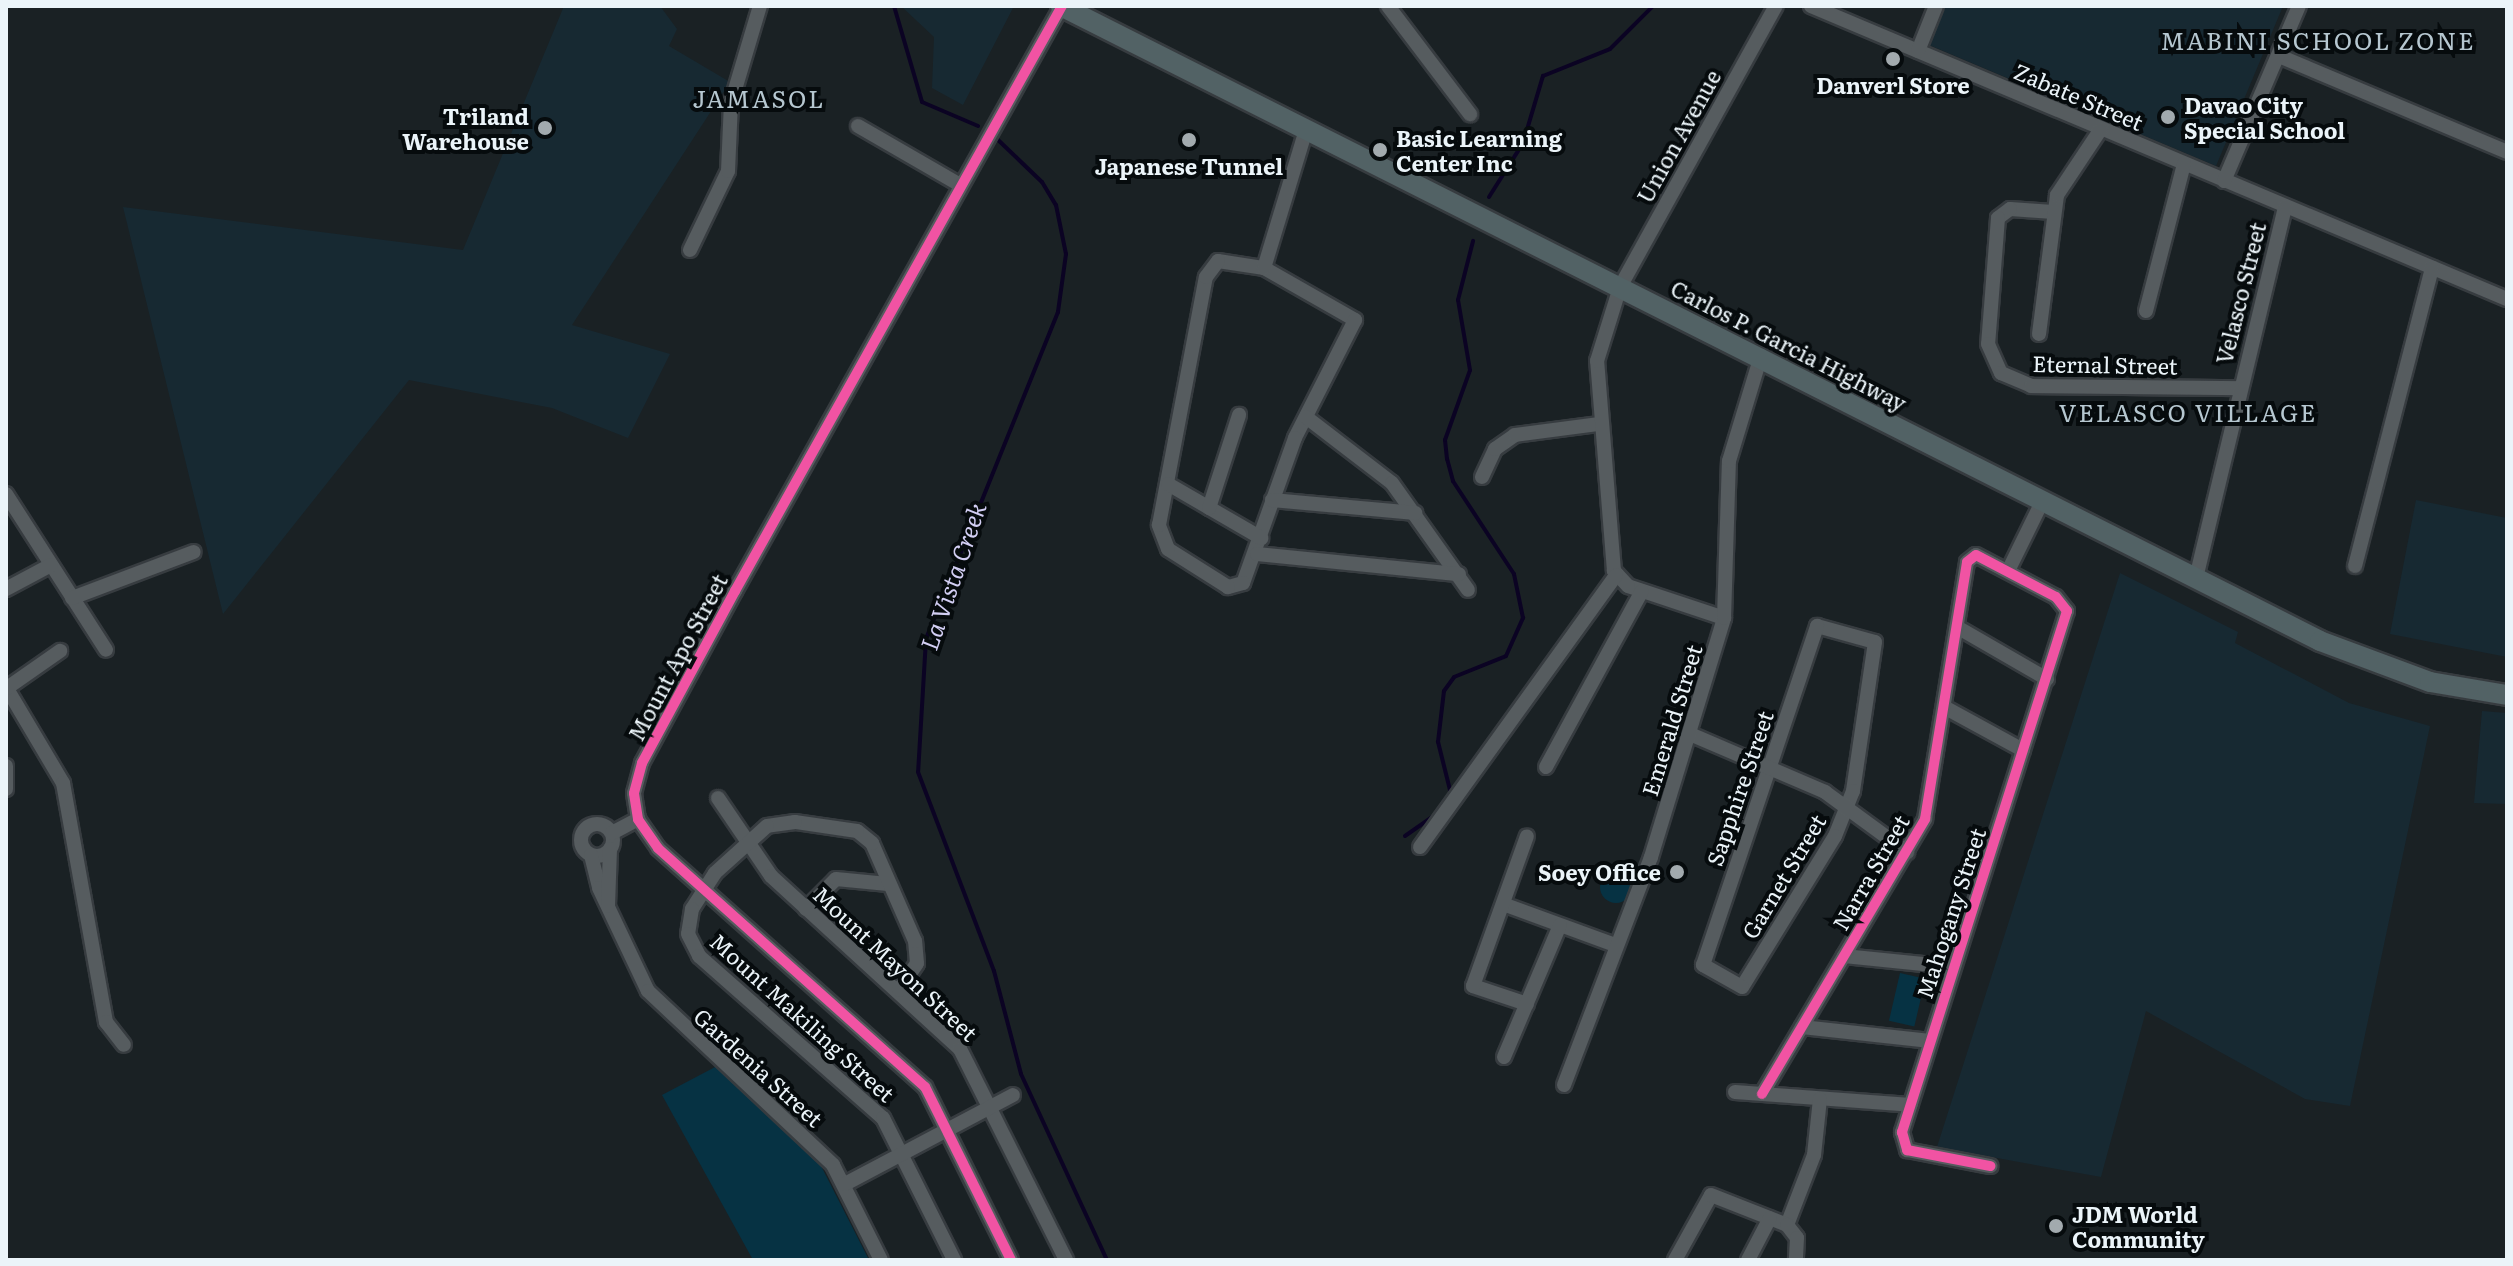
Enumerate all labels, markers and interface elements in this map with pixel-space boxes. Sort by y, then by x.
district label: MABINI SCHOOL ZONE [2160,26,2476,54]
marker: Danverl Store [1884,50,1902,68]
street label: Zabate Street [2010,57,2148,135]
street label: Union Avenue [1631,65,1725,207]
place label: Danverl Store [1816,72,1970,98]
district label: JAMASOL [693,84,825,112]
place label: Davao City Special School [2184,91,2345,142]
place label: Triland Warehouse [402,102,529,154]
marker: Davao City Special School [2159,108,2177,126]
marker: Triland Warehouse [536,119,554,137]
place label: Basic Learning Center Inc [1396,124,1562,176]
marker: Japanese Tunnel [1180,131,1198,149]
marker: Basic Learning Center Inc [1371,141,1389,159]
place label: Japanese Tunnel [1095,153,1283,179]
street label: Velasco Street [2210,219,2270,367]
street label: Carlos P. Garcia Highway [1667,274,1911,416]
street label: Eternal Street [2032,350,2178,378]
district label: VELASCO VILLAGE [2059,398,2317,426]
water label: La Vista Creek [913,498,991,654]
street label: Mount Apo Street [622,569,732,745]
street label: Emerald Street [1635,641,1707,799]
street label: Sapphire Street [1700,707,1778,869]
street label: Garnet Street [1736,809,1830,943]
street label: Narra Street [1826,810,1914,934]
street label: Mahogany Street [1910,824,1990,1002]
place label: Soey Office [1538,859,1661,885]
marker: Soey Office [1668,863,1686,881]
street label: Mount Mayon Street [809,880,983,1046]
street label: Mount Makiling Street [705,927,901,1107]
street label: Gardenia Street [689,1002,829,1132]
place label: JDM World Community [2072,1200,2205,1252]
marker: JDM World Community [2047,1217,2065,1235]

